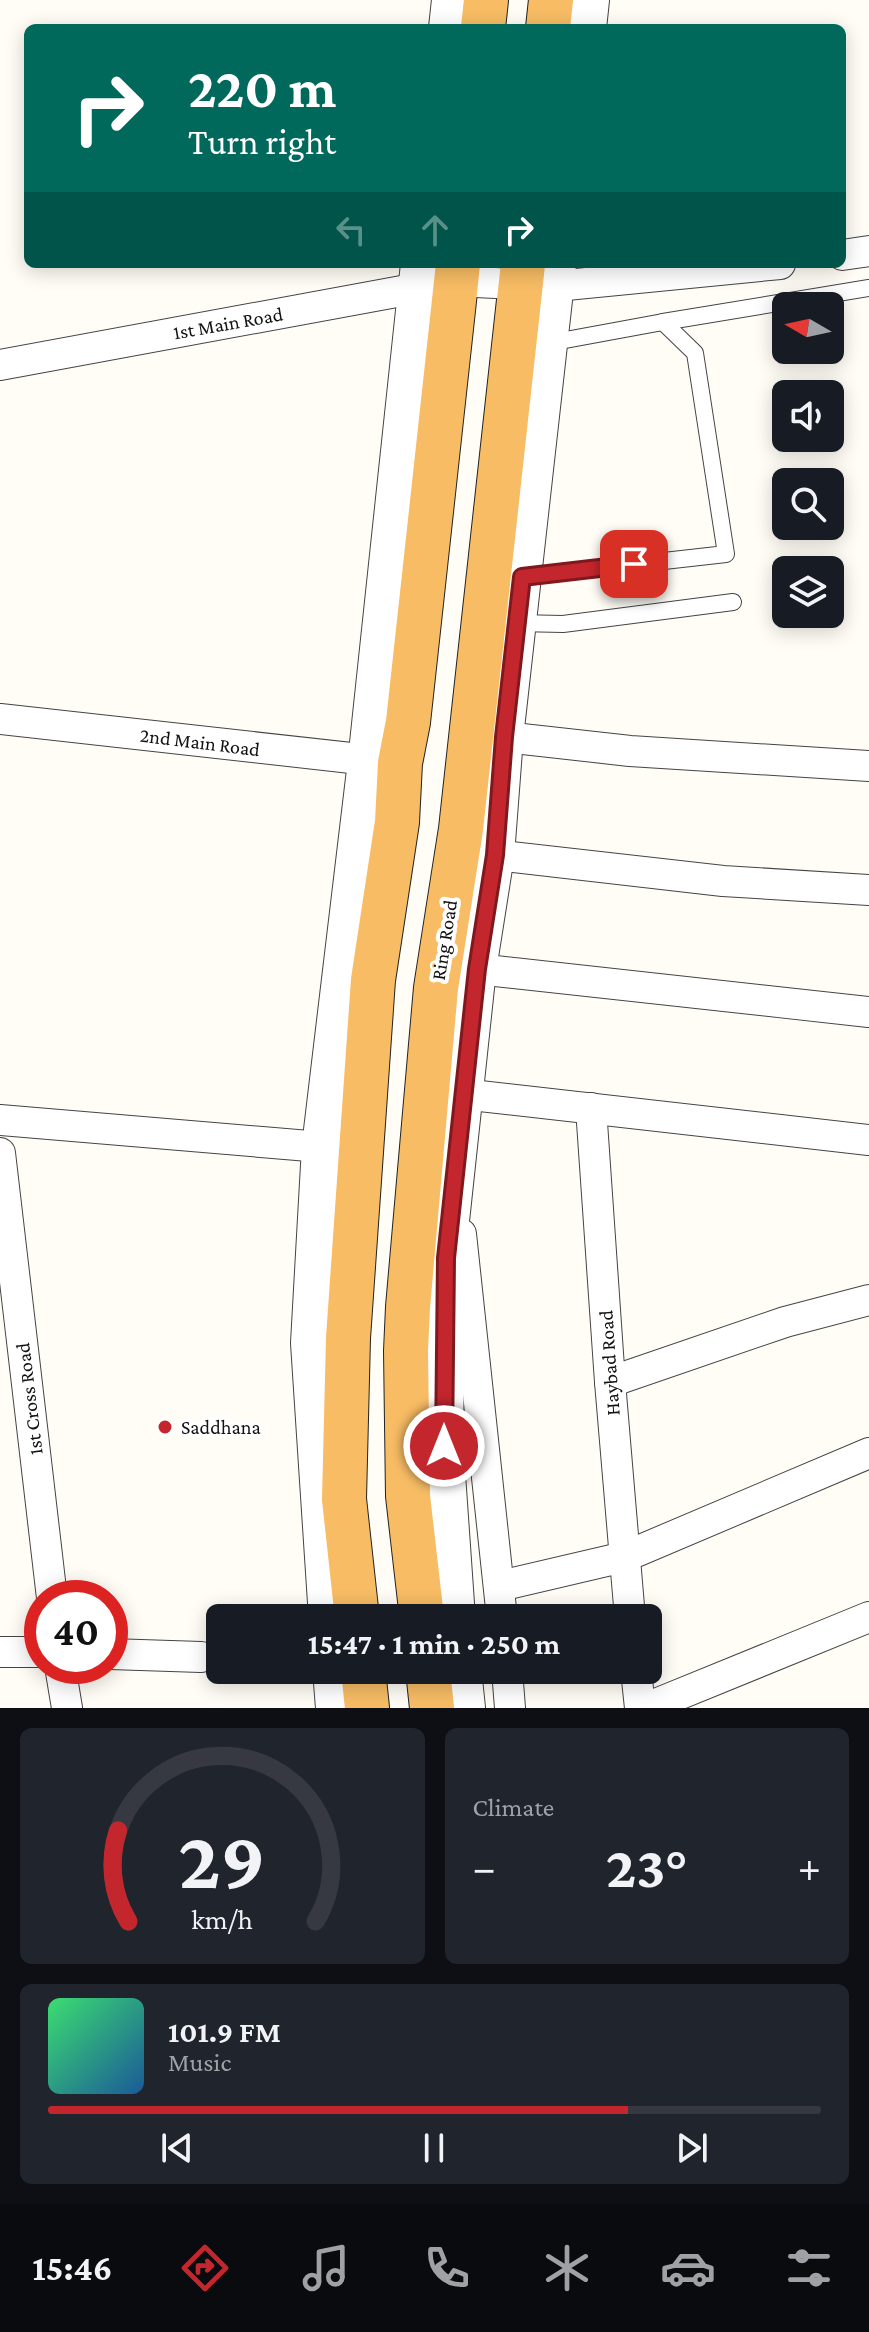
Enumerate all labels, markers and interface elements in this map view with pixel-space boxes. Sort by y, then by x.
icon: right [56,56,160,160]
text: 220 m [188,57,337,119]
text: Turn right [188,122,336,162]
icon: left [329,208,373,252]
icon: ahead [413,208,457,252]
icon: right [497,208,541,252]
north arrow [772,292,844,364]
map controls [772,292,844,628]
street label: 1st Main Road [171,302,285,343]
button: sound [772,380,844,452]
button: search [772,468,844,540]
pin [600,530,668,598]
icon: arrive [612,542,656,586]
button: layers [772,556,844,628]
street label: 2nd Main Road [139,724,262,760]
street label: Ring Road [427,898,462,982]
street label: Haybad Road [594,1309,625,1417]
street label: 1st Cross Road [11,1341,47,1457]
position arrow [402,1404,486,1488]
place label: Saddhana [181,1416,261,1438]
marker: Saddhana [156,1418,174,1436]
speed limit sign: 40 [24,1580,128,1684]
text: 15:47 · 1 min · 250 m [308,1627,560,1660]
text: Climate [473,1793,554,1822]
text: 29 [179,1813,266,1906]
text: 23° [606,1833,688,1900]
text: − [473,1843,496,1891]
text: + [798,1843,821,1891]
text: km/h [191,1903,253,1935]
text: 101.9 FM [168,2015,281,2048]
text: Music [168,2048,231,2077]
icon: previous [155,2126,199,2170]
icon: pause [412,2126,456,2170]
icon: next [670,2126,714,2170]
icon: directions [177,2240,233,2296]
icon: music [298,2240,354,2296]
icon: phone [419,2240,475,2296]
icon: climate [539,2240,595,2296]
icon: car [660,2240,716,2296]
icon: filters [781,2240,837,2296]
text: 15:46 [32,2248,113,2288]

